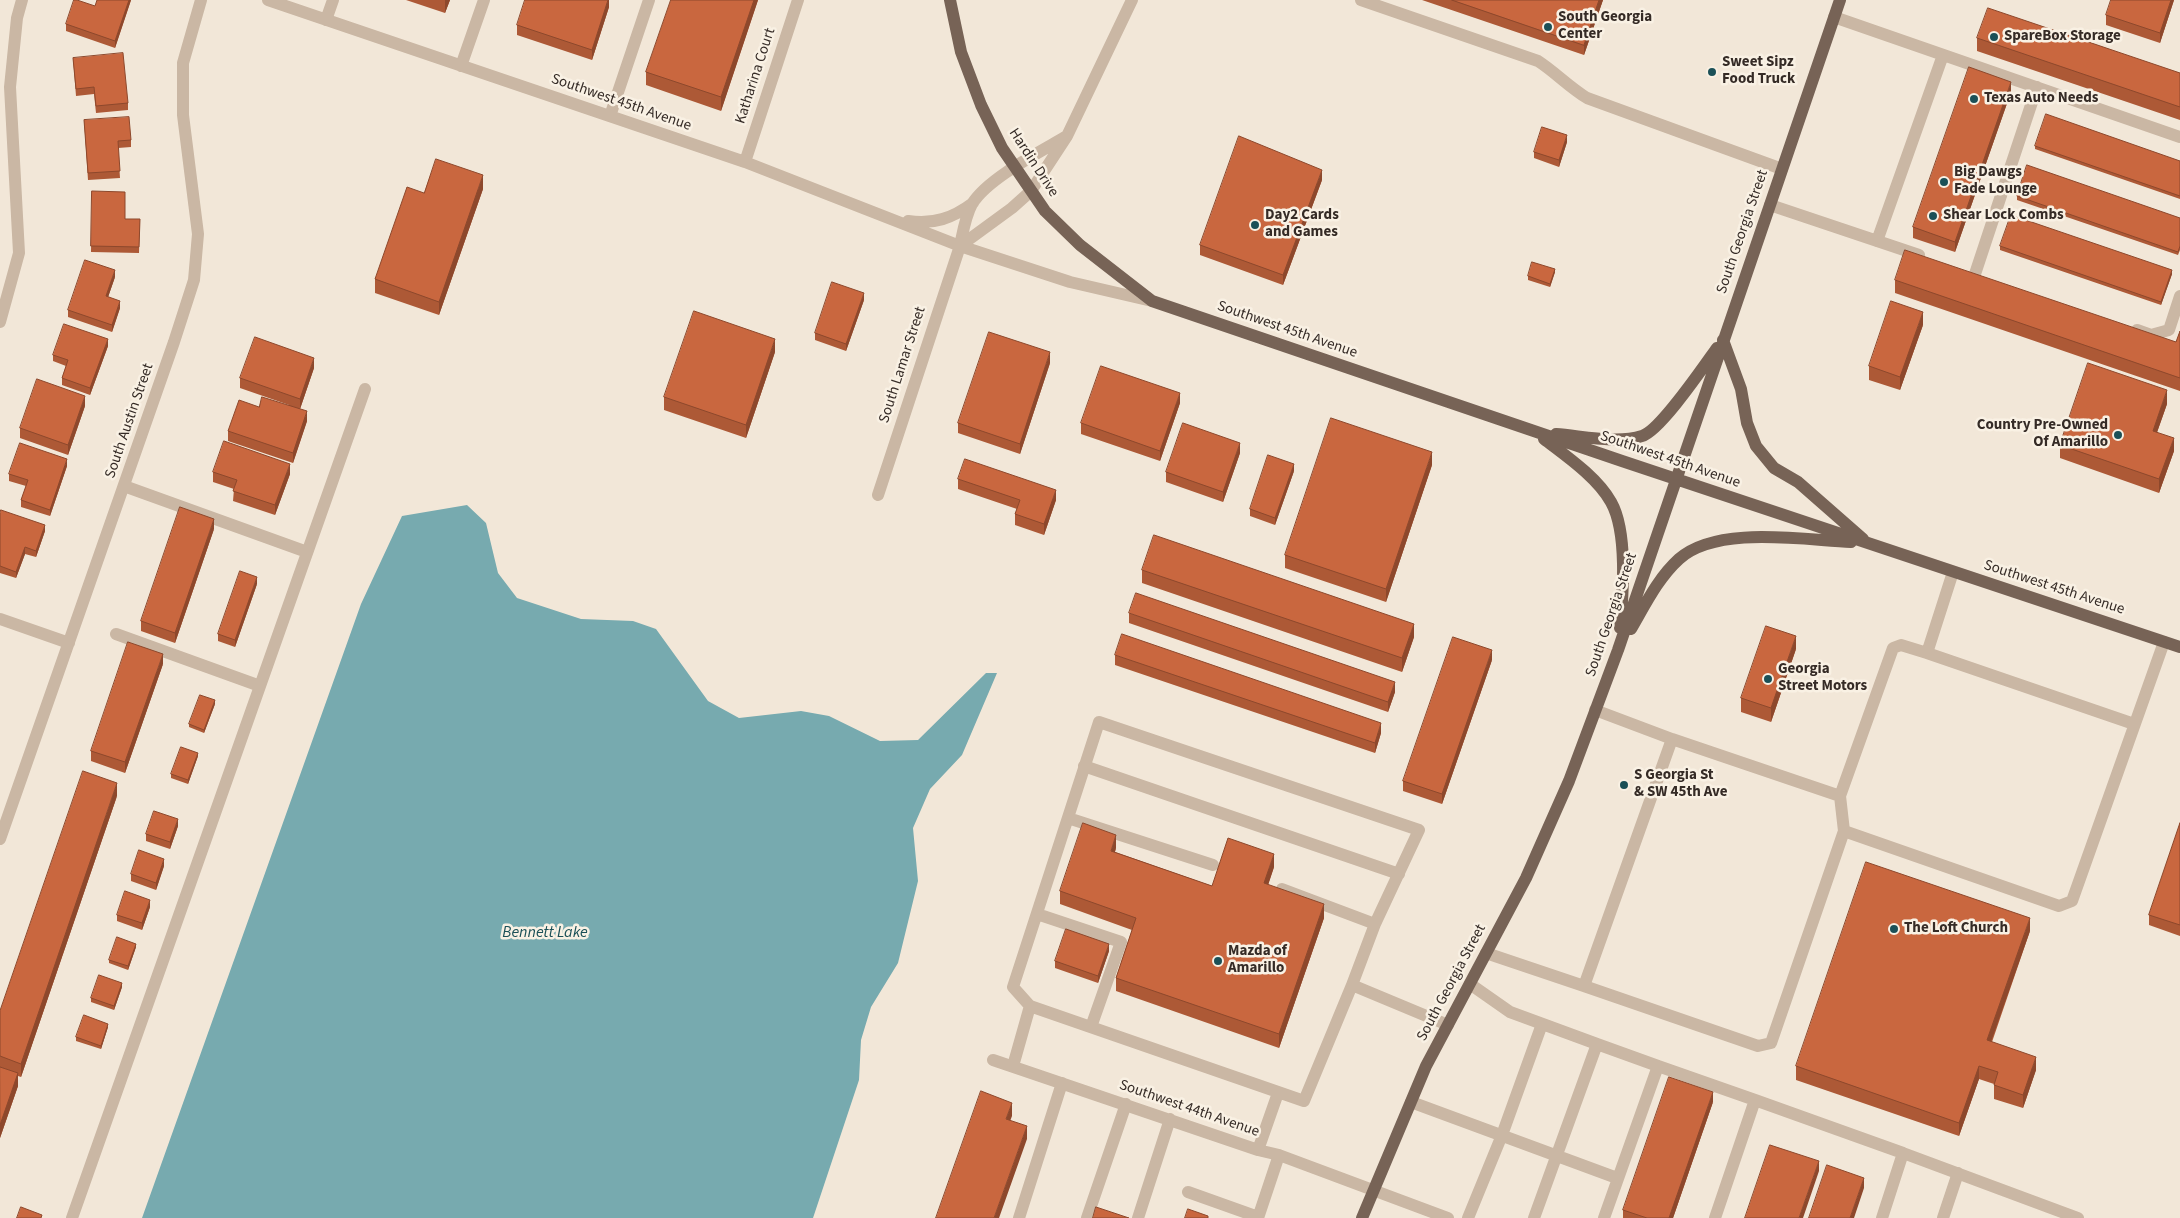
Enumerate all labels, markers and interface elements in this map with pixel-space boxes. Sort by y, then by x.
place label: South Georgia Center [1558,9,1652,44]
marker: South Georgia Center [1542,21,1554,33]
street label: Katharina Court [732,26,780,126]
place label: SpareBox Storage [2004,28,2121,46]
marker: SpareBox Storage [1988,31,2000,43]
place label: Sweet Sipz Food Truck [1722,54,1795,89]
marker: Sweet Sipz Food Truck [1706,66,1718,78]
street label: Southwest 45th Avenue [549,71,693,135]
place label: Texas Auto Needs [1984,90,2098,108]
marker: Texas Auto Needs [1968,93,1980,105]
street label: Hardin Drive [1004,125,1062,201]
place label: Big Dawgs Fade Lounge [1954,164,2037,199]
street label: South Georgia Street [1713,168,1773,296]
marker: Big Dawgs Fade Lounge [1938,176,1950,188]
place label: Day2 Cards and Games [1265,207,1339,242]
place label: Shear Lock Combs [1943,207,2064,225]
marker: Shear Lock Combs [1927,210,1939,222]
marker: Day2 Cards and Games [1249,219,1261,231]
street label: Southwest 45th Avenue [1215,298,1359,362]
street label: South Lamar Street [876,305,930,425]
street label: South Austin Street [102,361,158,481]
place label: Country Pre-Owned Of Amarillo [1977,417,2108,452]
street label: Southwest 45th Avenue [1598,428,1742,492]
marker: Country Pre-Owned Of Amarillo [2112,429,2124,441]
street label: South Georgia Street [1582,551,1642,679]
street label: Southwest 45th Avenue [1981,557,2127,619]
place label: Georgia Street Motors [1778,661,1867,696]
marker: Georgia Street Motors [1762,673,1774,685]
place label: S Georgia St & SW 45th Ave [1634,767,1728,802]
marker: S Georgia St & SW 45th Ave [1618,779,1630,791]
place label: The Loft Church [1904,920,2008,938]
street label: South Georgia Street [1414,921,1490,1045]
water label: Bennett Lake [502,923,588,943]
marker: The Loft Church [1888,923,1900,935]
place label: Mazda of Amarillo [1228,943,1287,978]
marker: Mazda of Amarillo [1212,955,1224,967]
street label: Southwest 44th Avenue [1117,1077,1261,1141]

